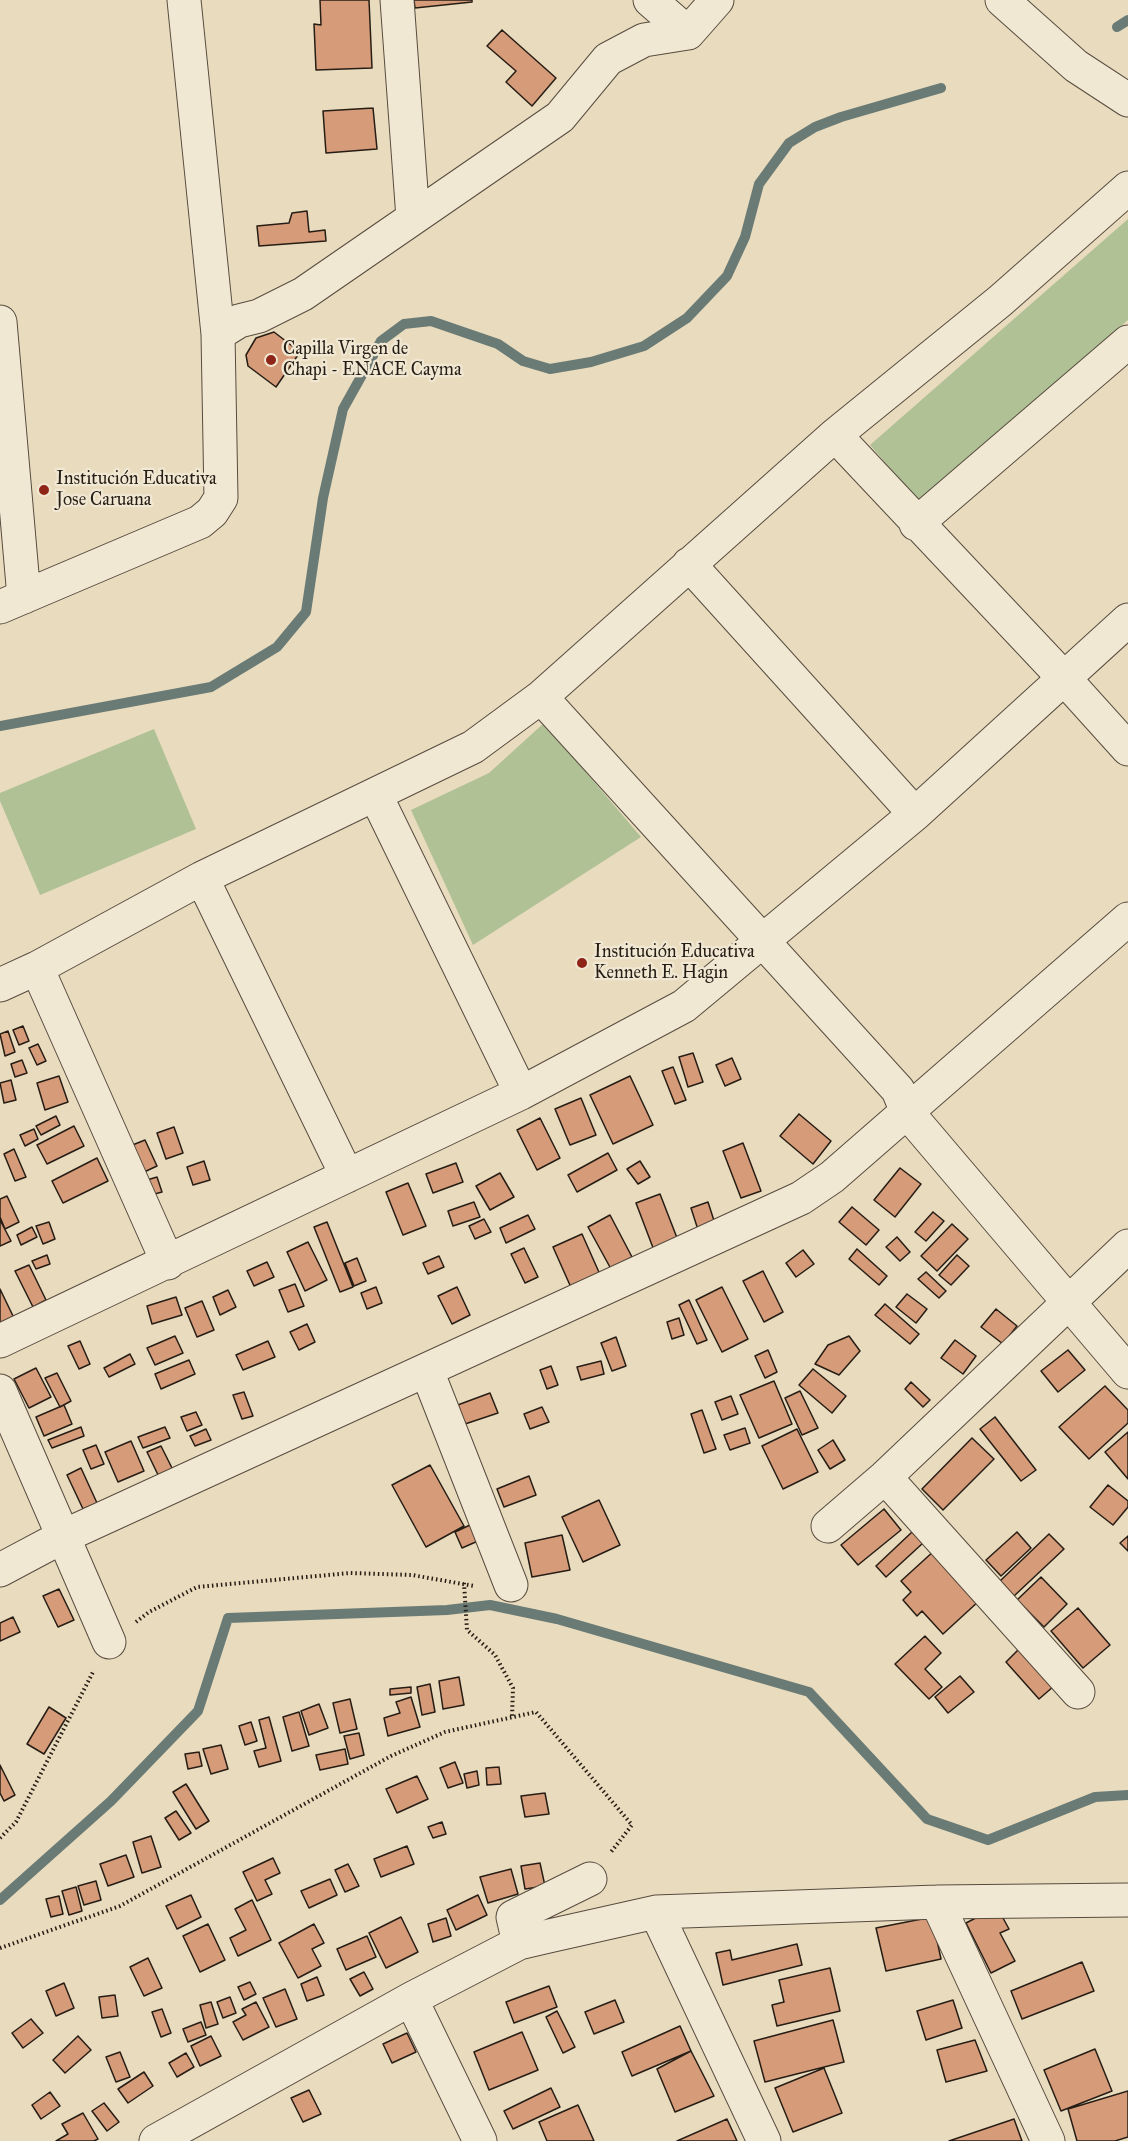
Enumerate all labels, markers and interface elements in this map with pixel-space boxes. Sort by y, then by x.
place label: Capilla Virgen de Chapi - ENACE Cayma [283,339,462,382]
marker: Capilla Virgen de Chapi - ENACE Cayma [264,353,278,367]
place label: Institución Educativa Jose Caruana [56,469,217,512]
marker: Institución Educativa Jose Caruana [37,483,51,497]
place label: Institución Educativa Kenneth E. Hagin [594,942,755,984]
marker: Institución Educativa Kenneth E. Hagin [575,956,589,970]

